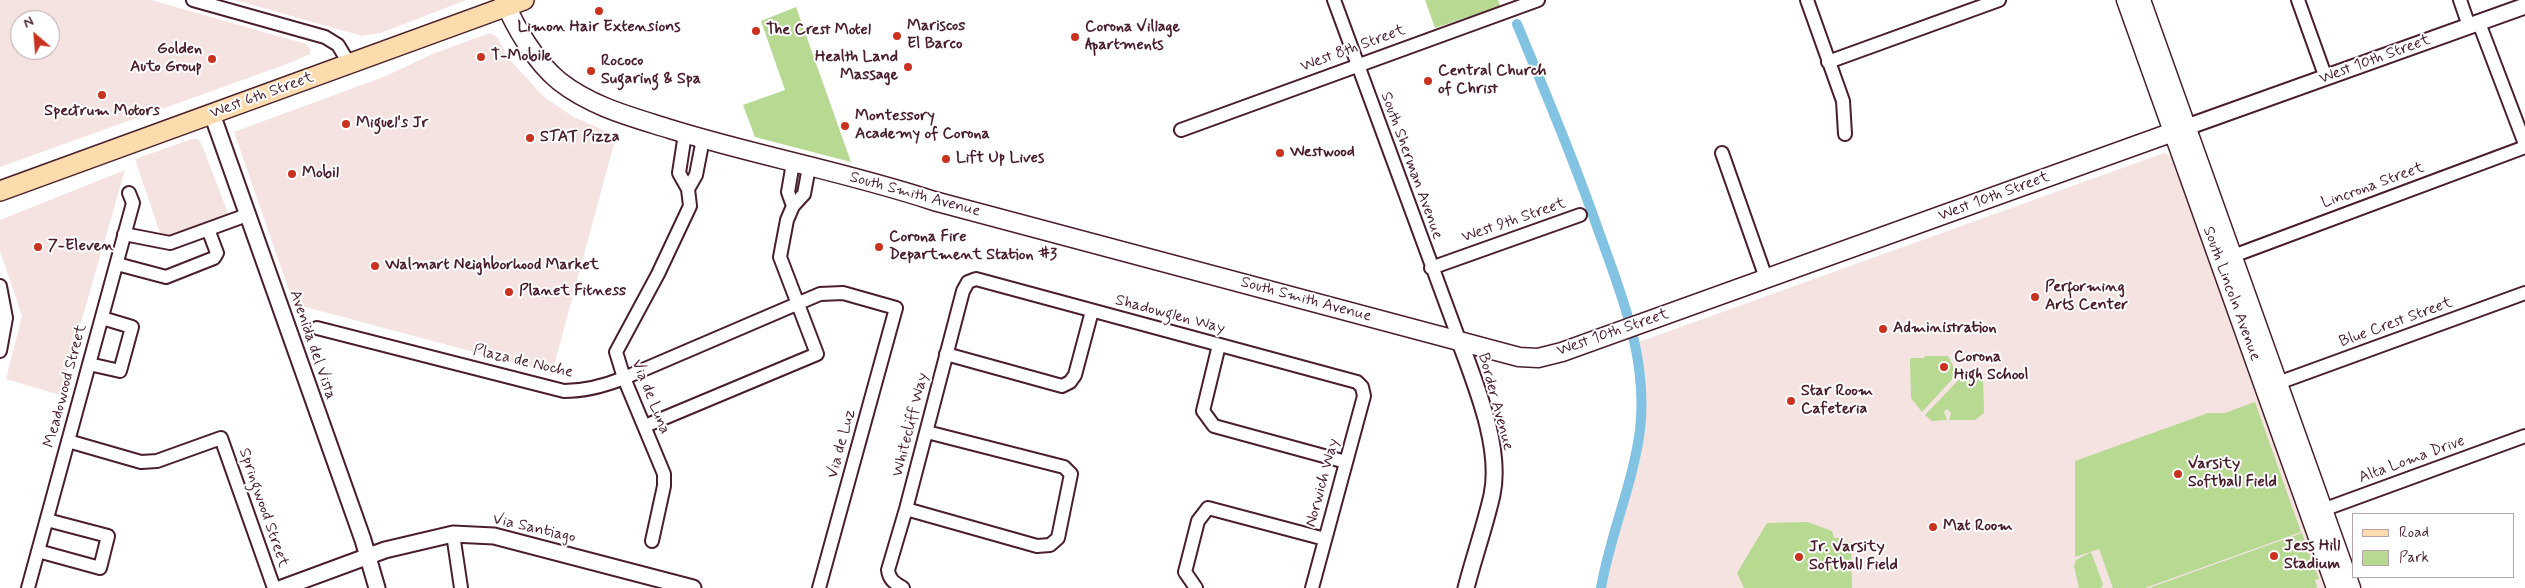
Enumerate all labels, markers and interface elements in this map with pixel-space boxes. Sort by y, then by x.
marker: Limon Hair Extensions [593,5,605,17]
north arrow [10,10,60,60]
text: N [20,12,37,33]
place label: Mariscos El Barco [907,17,965,55]
place label: Limon Hair Extensions [517,18,681,38]
place label: Corona Village Apartments [1085,18,1180,56]
place label: The Crest Motel [766,21,871,41]
street label: West 8th Street [1298,21,1408,77]
marker: The Crest Motel [750,25,762,37]
marker: Mariscos El Barco [891,30,903,42]
marker: Corona Village Apartments [1069,31,1081,43]
street label: West 10th Street [2317,31,2433,89]
place label: Golden Auto Group [130,40,202,78]
place label: T-Mobile [491,47,552,67]
place label: Health Land Massage [815,48,898,86]
marker: T-Mobile [475,51,487,63]
place label: Rococo Sugaring & Spa [601,52,701,90]
marker: Golden Auto Group [206,53,218,65]
marker: Health Land Massage [902,61,914,73]
place label: Central Church of Christ [1438,62,1547,100]
marker: Rococo Sugaring & Spa [585,65,597,77]
street label: West 6th Street [208,68,316,124]
marker: Central Church of Christ [1422,75,1434,87]
marker: Spectrum Motors [96,89,108,101]
street label: South Sherman Avenue [1375,90,1447,242]
place label: Spectrum Motors [44,102,160,122]
place label: Montessory Academy of Corona [855,107,990,145]
place label: Miguel's Jr [356,114,428,134]
marker: Miguel's Jr [340,118,352,130]
marker: Montessory Academy of Corona [839,120,851,132]
place label: STAT Pizza [540,128,620,148]
marker: STAT Pizza [524,132,536,144]
place label: Westwood [1290,143,1355,163]
marker: Westwood [1274,147,1286,159]
place label: Lift Up Lives [956,149,1044,169]
marker: Lift Up Lives [940,153,952,165]
street label: Lincrona Street [2319,159,2427,213]
place label: Mobil [302,164,339,184]
marker: Mobil [286,168,298,180]
street label: South Smith Avenue [847,168,983,222]
street label: West 10th Street [1936,168,2052,226]
street label: West 9th Street [1460,194,1568,248]
street label: South Lincoln Avenue [2198,224,2264,364]
place label: Corona Fire Department Station #3 [889,228,1057,266]
place label: 7-Eleven [48,237,114,257]
marker: 7-Eleven [32,241,44,253]
marker: Corona Fire Department Station #3 [873,241,885,253]
place label: Walmart Neighborhood Market [385,256,599,276]
marker: Walmart Neighborhood Market [369,260,381,272]
street label: South Smith Avenue [1238,273,1374,327]
place label: Performing Arts Center [2045,278,2128,316]
place label: Planet Fitness [519,282,626,302]
marker: Planet Fitness [503,286,515,298]
street label: Avenida del Vista [284,288,340,402]
street label: Shadowglen Way [1113,291,1227,339]
marker: Performing Arts Center [2029,291,2041,303]
street label: Blue Crest Street [2337,294,2455,352]
street label: West 10th Street [1555,305,1671,361]
place label: Administration [1893,319,1997,339]
street label: Meadowood Street [40,322,92,450]
marker: Administration [1877,323,1889,335]
street label: Plaza de Noche [471,341,575,383]
place label: Corona High School [1954,348,2029,386]
street label: Border Avenue [1473,351,1517,453]
street label: Via de Luna [626,357,674,437]
marker: Corona High School [1938,361,1950,373]
street label: Whitecliff Way [889,371,933,479]
place label: Star Room Cafeteria [1801,382,1873,420]
marker: Star Room Cafeteria [1785,395,1797,407]
street label: Via de Luz [824,407,860,481]
street label: Alta Loma Drive [2356,432,2468,488]
street label: Norwich Way [1302,437,1344,529]
street label: Springwood Street [234,446,292,570]
place label: Varsity Softball Field [2188,455,2277,493]
marker: Varsity Softball Field [2172,468,2184,480]
street label: Via Santiago [491,510,577,548]
legend [2352,513,2515,578]
place label: Mat Room [1943,517,2012,537]
marker: Mat Room [1927,521,1939,533]
text: Road [2399,523,2429,543]
place label: Jess Hill Stadium [2284,537,2340,575]
place label: Jr. Varsity Softball Field [1809,538,1898,576]
text: Park [2399,548,2429,568]
marker: Jess Hill Stadium [2268,550,2280,562]
marker: Jr. Varsity Softball Field [1793,551,1805,563]

